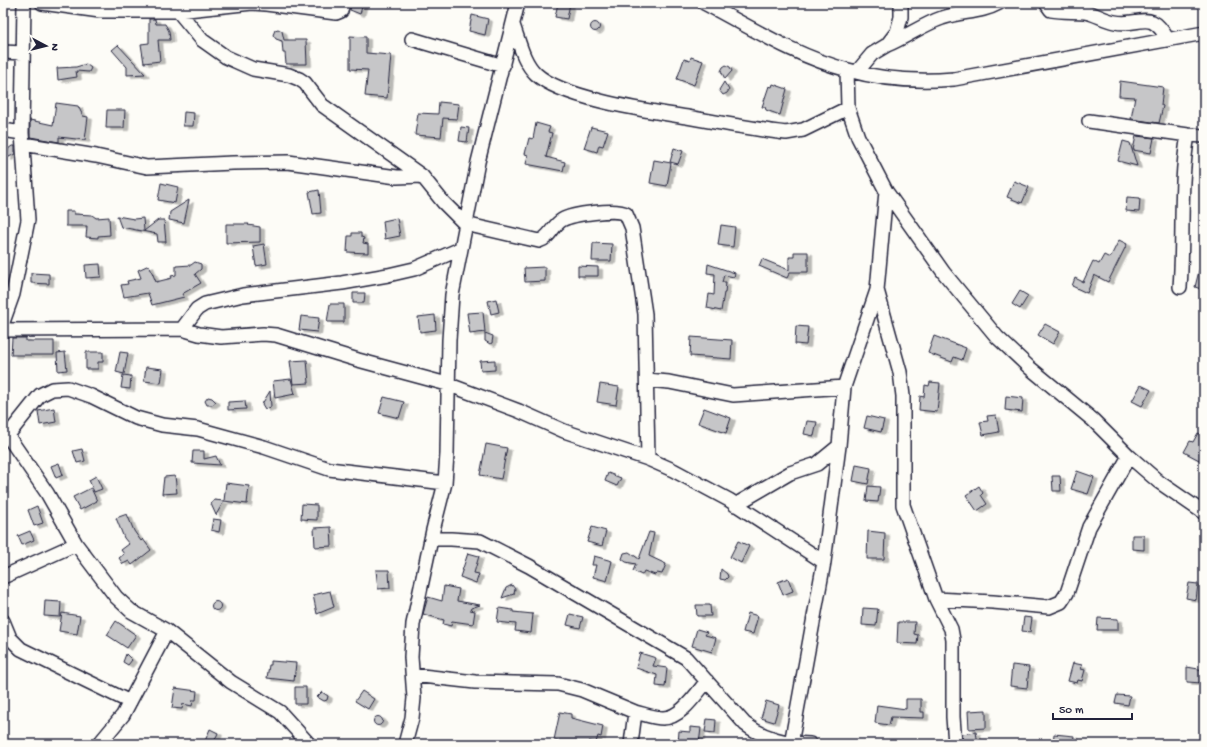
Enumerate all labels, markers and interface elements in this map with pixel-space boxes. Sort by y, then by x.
north arrow [26,26,66,66]
text: N [48,43,60,51]
scale bar [1053,695,1132,721]
text: 50 m [1059,704,1084,718]

